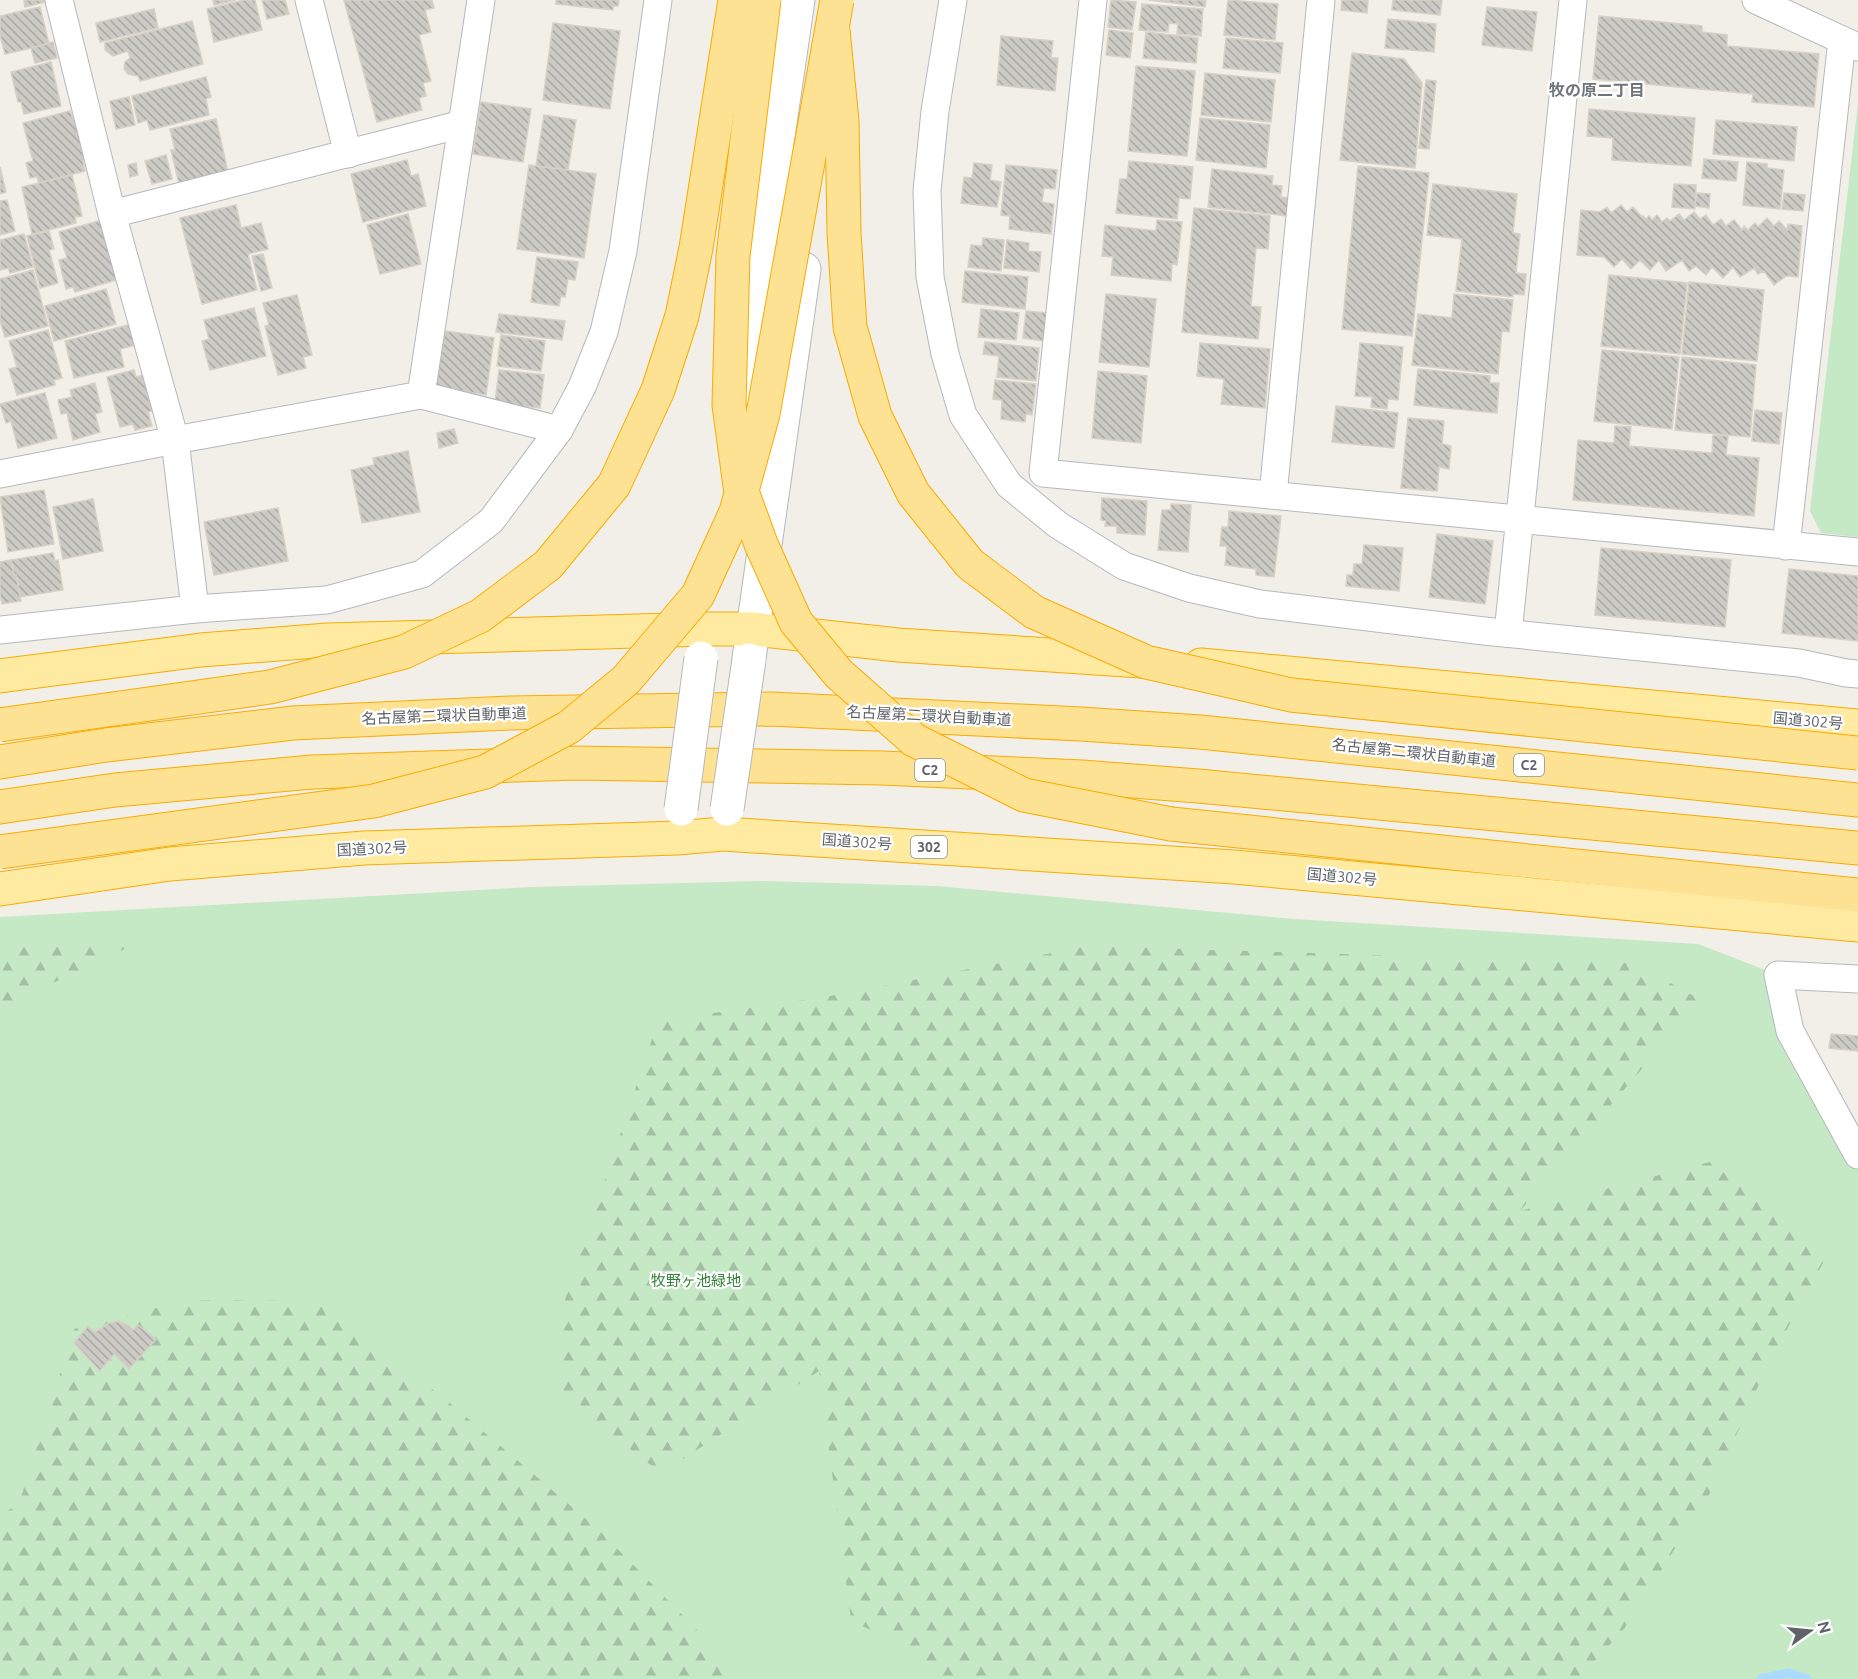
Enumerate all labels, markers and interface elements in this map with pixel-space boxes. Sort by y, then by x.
district label: 牧の原二丁目 [1549,81,1645,99]
street label: 名古屋第二環状自動車道 [846,703,1012,728]
street label: 名古屋第二環状自動車道 [361,704,527,727]
street label: 国道302号 [1772,709,1844,732]
street label: 名古屋第二環状自動車道 [1331,735,1497,770]
road number: C2 [1514,754,1544,776]
road number: C2 [915,759,945,781]
street label: 国道302号 [821,831,893,852]
road number: 302 [911,836,947,858]
street label: 国道302号 [336,838,408,859]
street label: 国道302号 [1306,865,1378,888]
park label: 牧野ヶ池緑地 [651,1272,741,1289]
north arrow [1780,1601,1840,1661]
text: N [1814,1619,1835,1635]

